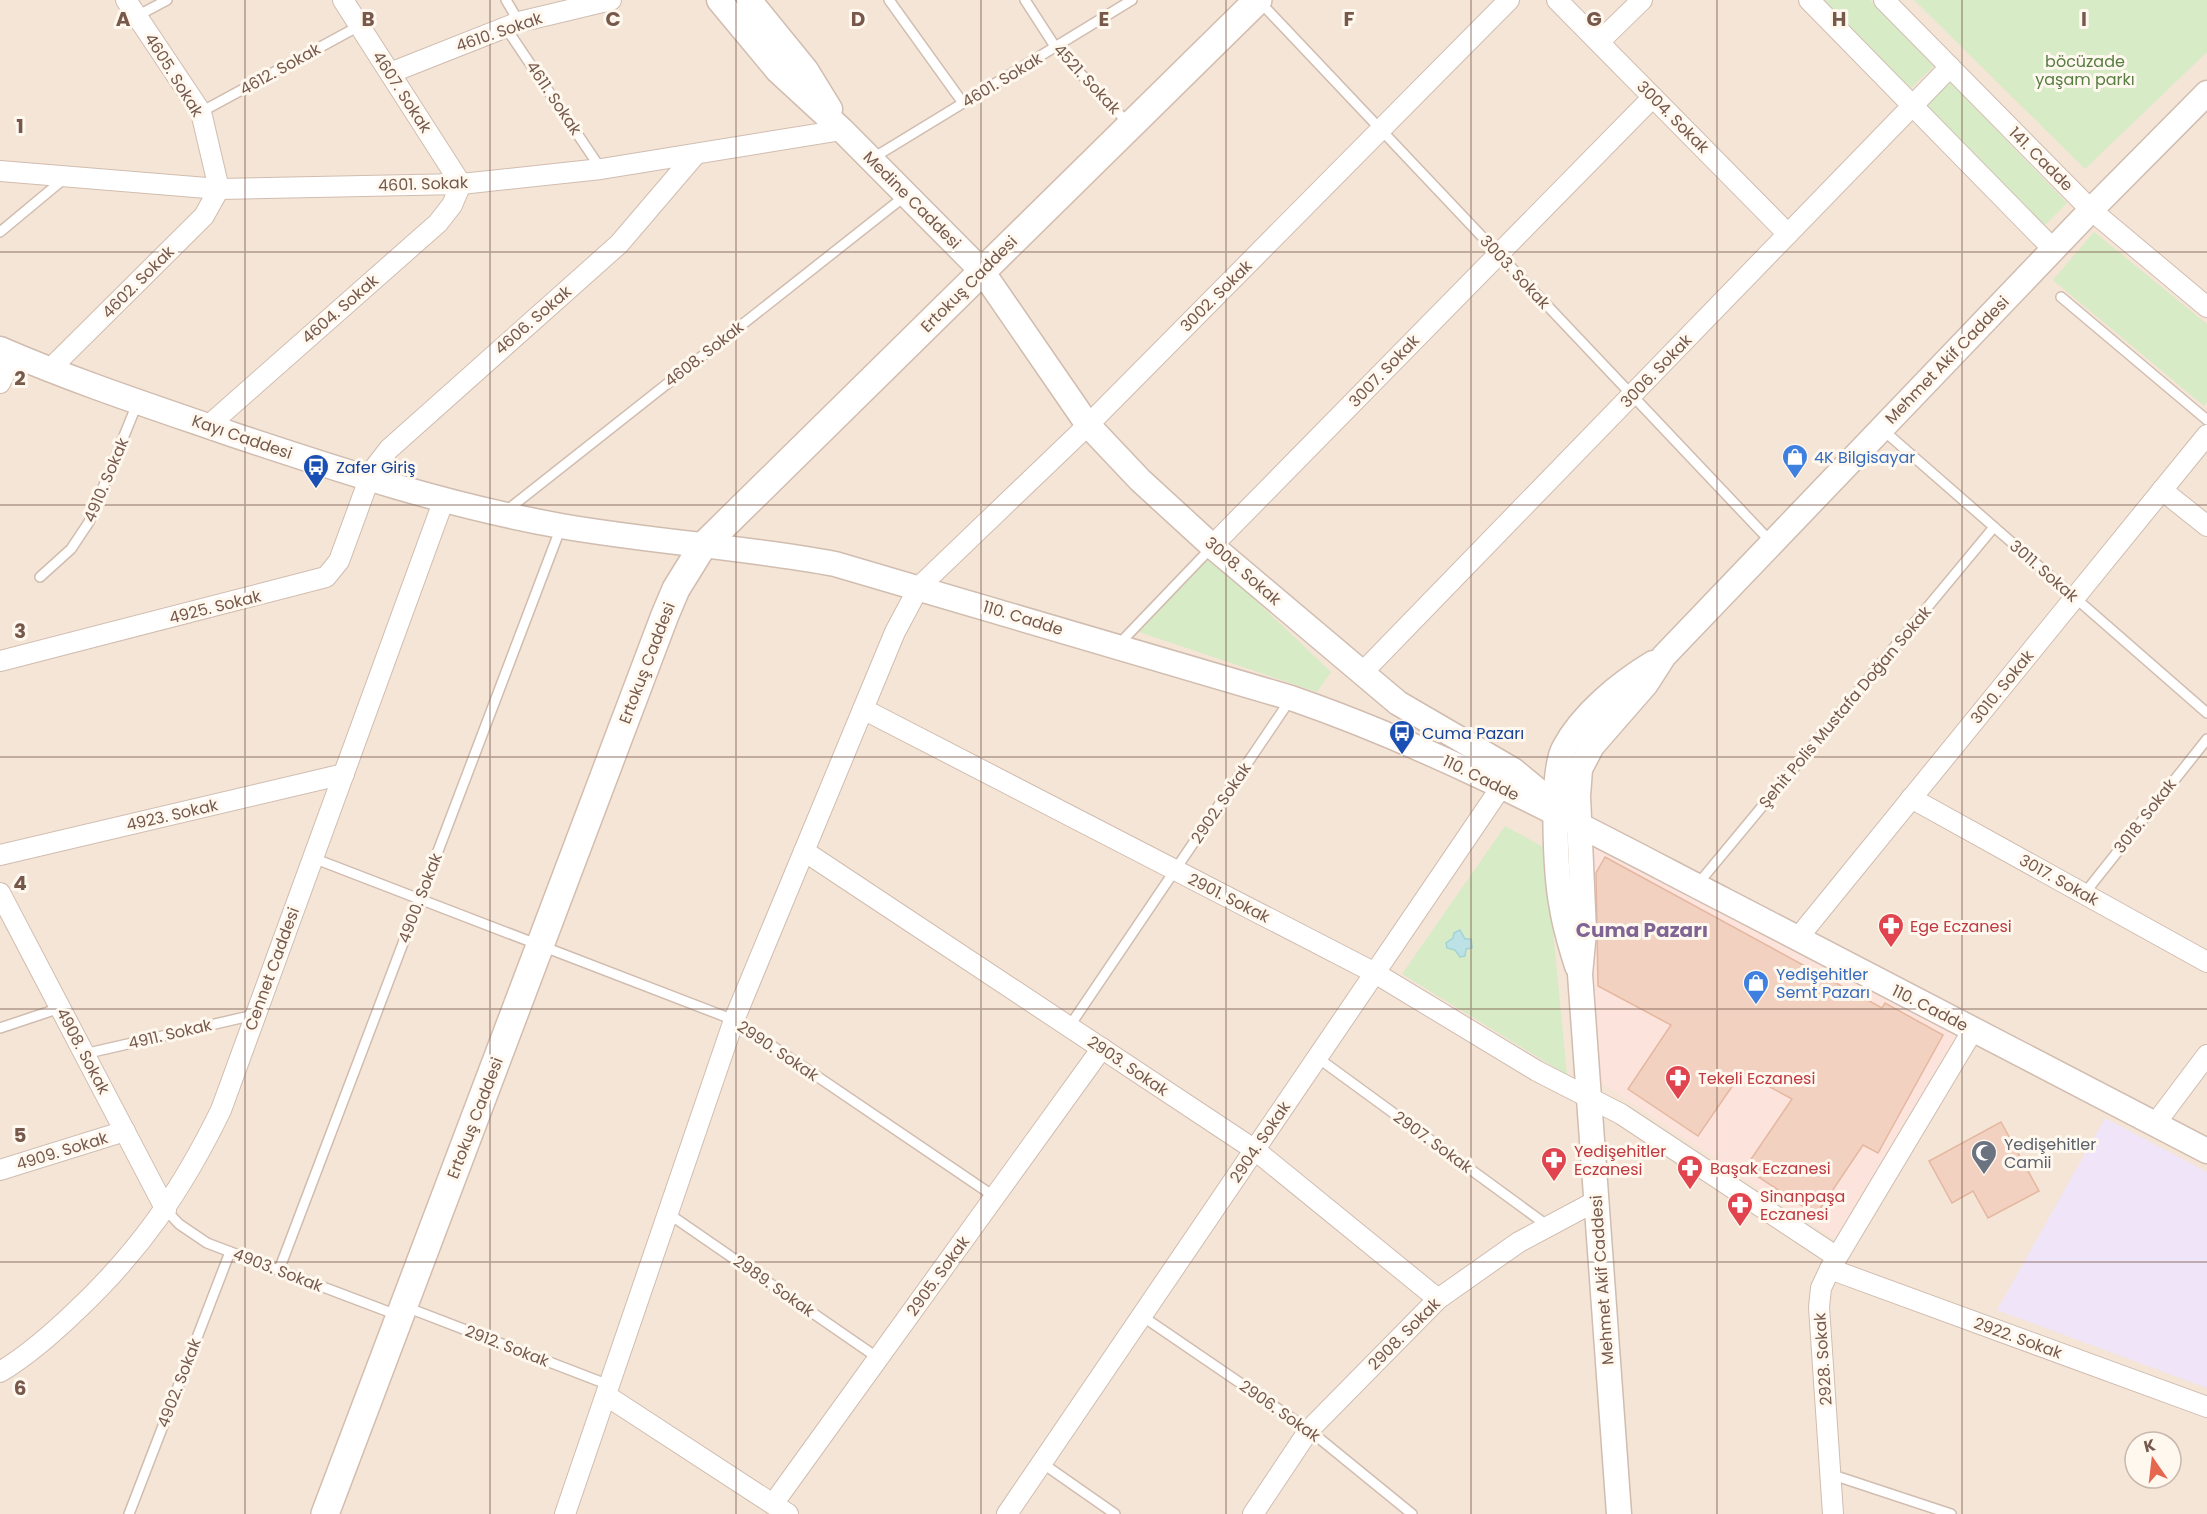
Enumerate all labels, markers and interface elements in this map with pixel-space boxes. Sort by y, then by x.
text: A [116,5,131,33]
text: B [361,5,375,33]
text: C [605,5,621,33]
text: D [851,5,865,33]
text: E [1099,5,1109,33]
text: F [1344,5,1355,33]
text: G [1586,5,1602,33]
text: H [1832,5,1846,33]
text: I [2081,5,2087,33]
street label: 4610. Sokak [453,6,546,58]
street label: 4605. Sokak [139,29,209,122]
street label: 4612. Sokak [235,37,325,101]
street label: 4521. Sokak [1048,39,1126,120]
street label: 4607. Sokak [367,46,438,138]
street label: 4601. Sokak [958,47,1047,113]
park label: böcüzade yaşam parkı [2035,50,2135,91]
street label: 4611. Sokak [521,56,588,140]
street label: 3004. Sokak [1632,76,1715,159]
text: 1 [16,112,24,140]
street label: 141. Cadde [2004,122,2078,196]
street label: Medine Caddesi [858,146,966,254]
street label: 4601. Sokak [378,171,469,197]
street label: Ertokuş Caddesi [915,230,1023,338]
street label: 3003. Sokak [1475,230,1556,315]
street label: 4602. Sokak [97,240,180,323]
street label: 3002. Sokak [1175,254,1258,337]
street label: 4604. Sokak [297,269,384,349]
street label: 4606. Sokak [490,280,577,360]
street label: Mehmet Akif Caddesi [1880,291,2014,429]
street label: 4608. Sokak [660,315,749,392]
street label: 3007. Sokak [1343,329,1425,412]
street label: 3006. Sokak [1615,329,1698,413]
text: 2 [14,364,26,392]
street label: Kayı Caddesi [189,409,295,465]
street label: 4910. Sokak [78,433,134,526]
shop icon: 4K Bilgisayar [1780,442,1810,480]
place label: 4K Bilgisayar [1814,446,1915,469]
bus stop icon: Zafer Giriş [301,452,331,490]
place label: Zafer Giriş [336,456,416,479]
street label: 3008. Sokak [1200,531,1287,611]
street label: 3011. Sokak [2005,535,2084,608]
street label: 4925. Sokak [167,584,264,630]
street label: 110. Cadde [980,595,1066,641]
street label: Ertokuş Caddesi [613,599,681,727]
street label: Şehit Polis Mustafa Doğan Sokak [1753,600,1937,813]
text: 3 [14,617,26,645]
street label: 3010. Sokak [1965,645,2039,729]
bus stop icon: Cuma Pazarı [1387,718,1417,756]
place label: Cuma Pazarı [1422,722,1524,745]
street label: 110. Cadde [1439,750,1523,806]
street label: 2902. Sokak [1185,757,1257,848]
street label: 3018. Sokak [2108,773,2182,858]
street label: 4923. Sokak [124,793,221,837]
street label: 4900. Sokak [392,849,448,946]
street label: 3017. Sokak [2015,849,2104,912]
street label: 2901. Sokak [1184,868,1275,929]
text: 4 [13,869,27,897]
street label: Cennet Caddesi [239,904,305,1034]
pharmacy icon: Ege Eczanesi [1876,911,1906,949]
place label: Ege Eczanesi [1910,915,2012,938]
district label: Cuma Pazarı [1576,916,1708,944]
place label: Yedişehitler Semt Pazarı [1776,963,1870,1004]
shop icon: Yedişehitler Semt Pazarı [1741,968,1771,1006]
street label: 110. Cadde [1888,979,1972,1037]
street label: 4908. Sokak [51,1004,116,1099]
street label: 4911. Sokak [126,1013,215,1055]
street label: 2990. Sokak [733,1015,824,1087]
street label: 2903. Sokak [1083,1030,1174,1102]
street label: Ertokuş Caddesi [441,1054,509,1182]
pharmacy icon: Tekeli Eczanesi [1663,1063,1693,1101]
place label: Tekeli Eczanesi [1698,1067,1815,1090]
street label: 2904. Sokak [1224,1096,1296,1187]
street label: 2907. Sokak [1389,1105,1478,1179]
text: 5 [14,1121,27,1149]
street label: 4909. Sokak [13,1126,111,1176]
place label: Yedişehitler Camii [2004,1133,2096,1174]
mosque icon: Yedişehitler Camii [1969,1138,1999,1176]
place label: Yedişehitler Eczanesi [1574,1140,1666,1181]
pharmacy icon: Yedişehitler Eczanesi [1539,1145,1569,1183]
pharmacy icon: Başak Eczanesi [1675,1153,1705,1191]
place label: Başak Eczanesi [1710,1157,1831,1180]
place label: Sinanpaşa Eczanesi [1760,1185,1845,1226]
pharmacy icon: Sinanpaşa Eczanesi [1725,1190,1755,1228]
street label: Mehmet Akif Caddesi [1585,1194,1619,1366]
street label: 2905. Sokak [901,1231,975,1321]
street label: 4903. Sokak [230,1242,327,1298]
street label: 2989. Sokak [729,1250,820,1323]
street label: 2908. Sokak [1363,1292,1446,1375]
street label: 2928. Sokak [1808,1311,1838,1406]
street label: 2922. Sokak [1971,1311,2066,1365]
street label: 2912. Sokak [462,1319,553,1373]
street label: 4902. Sokak [151,1334,207,1431]
text: 6 [14,1374,26,1402]
street label: 2906. Sokak [1235,1375,1326,1448]
north arrow [2123,1430,2183,1490]
text: K [2141,1433,2158,1458]

